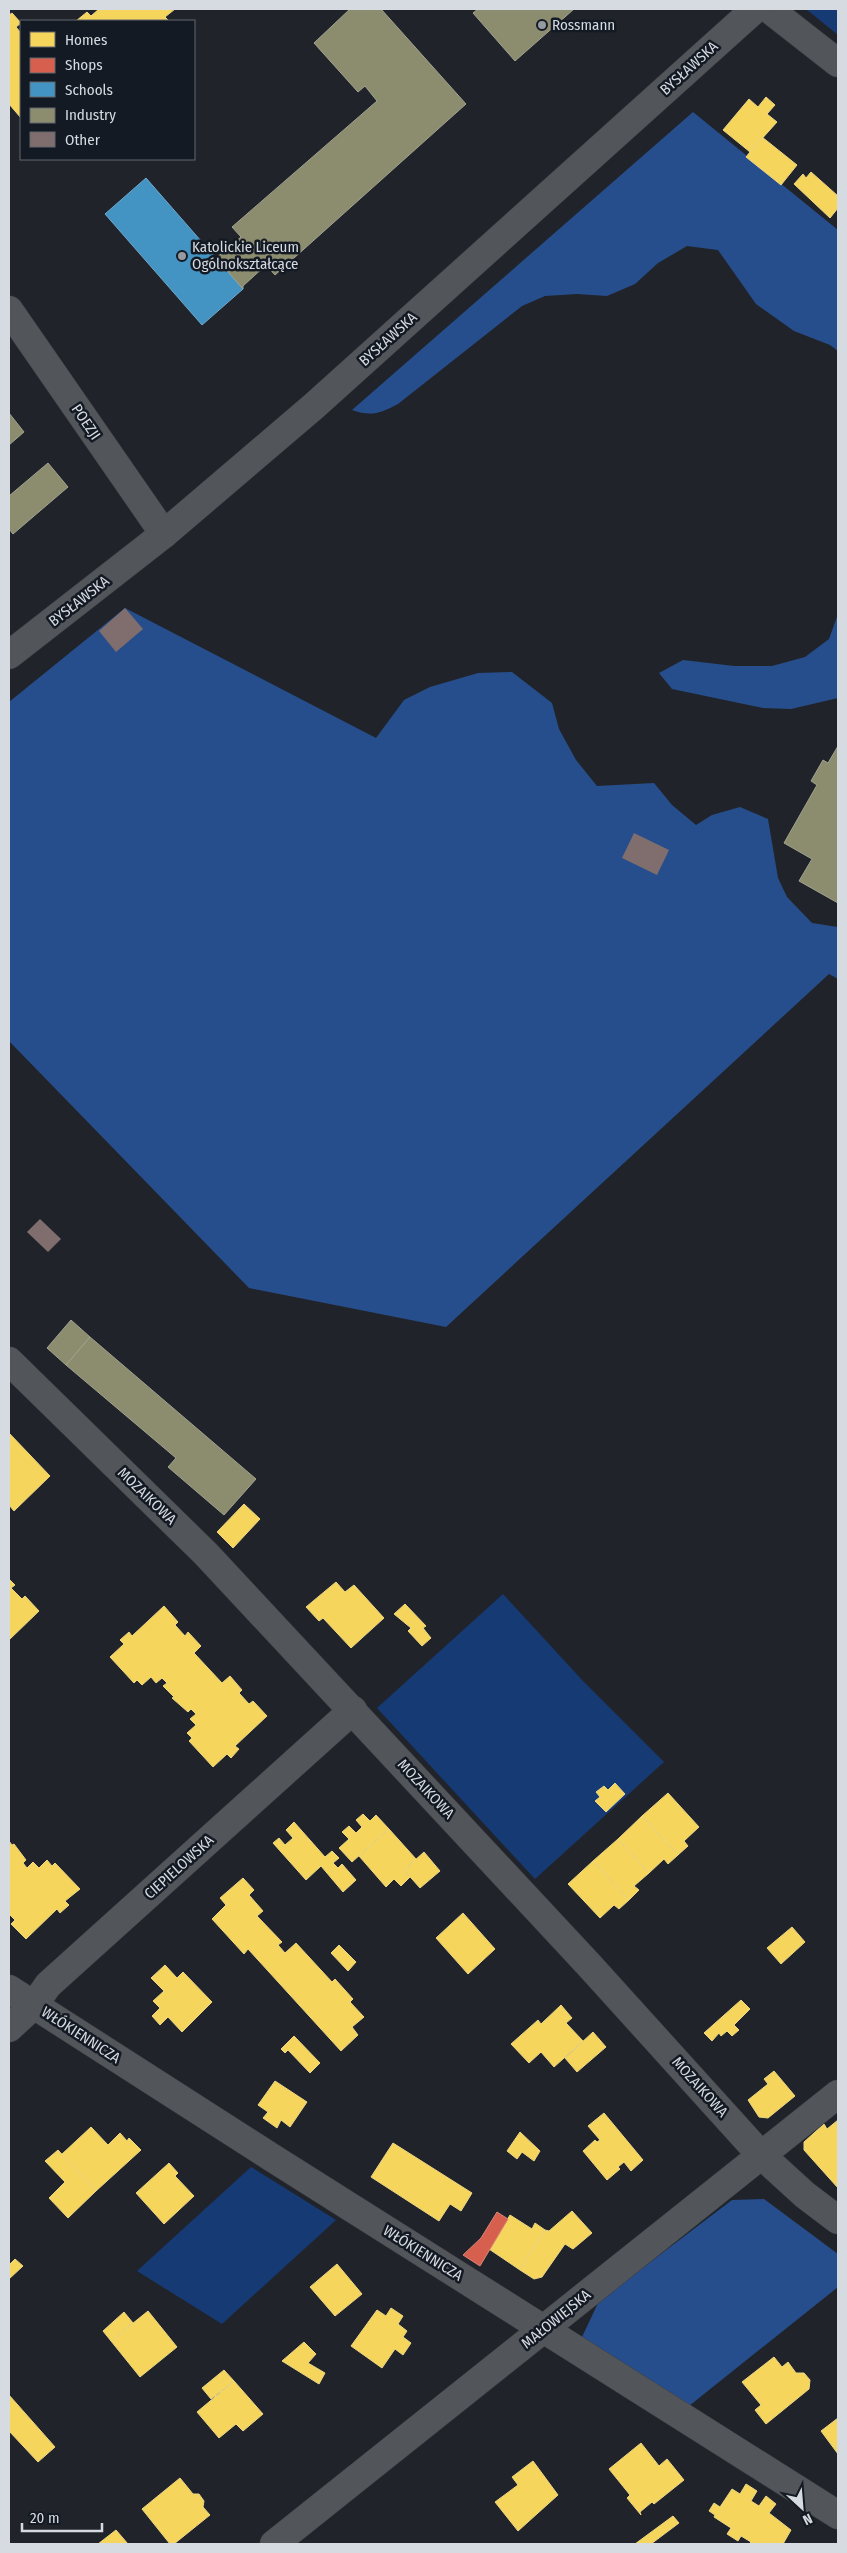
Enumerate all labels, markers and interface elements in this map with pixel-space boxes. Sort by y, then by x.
place label: Rossmann [552,16,615,34]
marker: Rossmann [536,19,548,31]
legend [20,20,195,160]
text: Homes [65,31,107,49]
street label: BYSŁAWSKA [656,37,722,99]
text: Shops [65,56,103,74]
text: Schools [65,81,113,99]
text: Industry [65,106,116,124]
text: Other [65,131,101,149]
place label: Katolickie Liceum Ogólnokształcące [192,238,299,273]
marker: Katolickie Liceum Ogólnokształcące [176,250,188,262]
street label: BYSŁAWSKA [355,308,421,370]
street label: POEZJI [68,401,104,443]
street label: BYSŁAWSKA [45,572,113,630]
street label: MOZAIKOWA [114,1464,180,1529]
street label: MOZAIKOWA [394,1756,458,1823]
street label: CIEPIELOWSKA [141,1831,217,1903]
street label: WŁÓKIENNICZA [38,2003,124,2067]
street label: MOZAIKOWA [668,2053,732,2121]
street label: WŁÓKIENNICZA [380,2221,466,2285]
street label: MAŁOWIEJSKA [518,2286,594,2352]
north arrow [777,2483,827,2533]
scale bar [22,2500,102,2532]
text: 20 m [30,2509,60,2527]
text: N [800,2510,815,2529]

